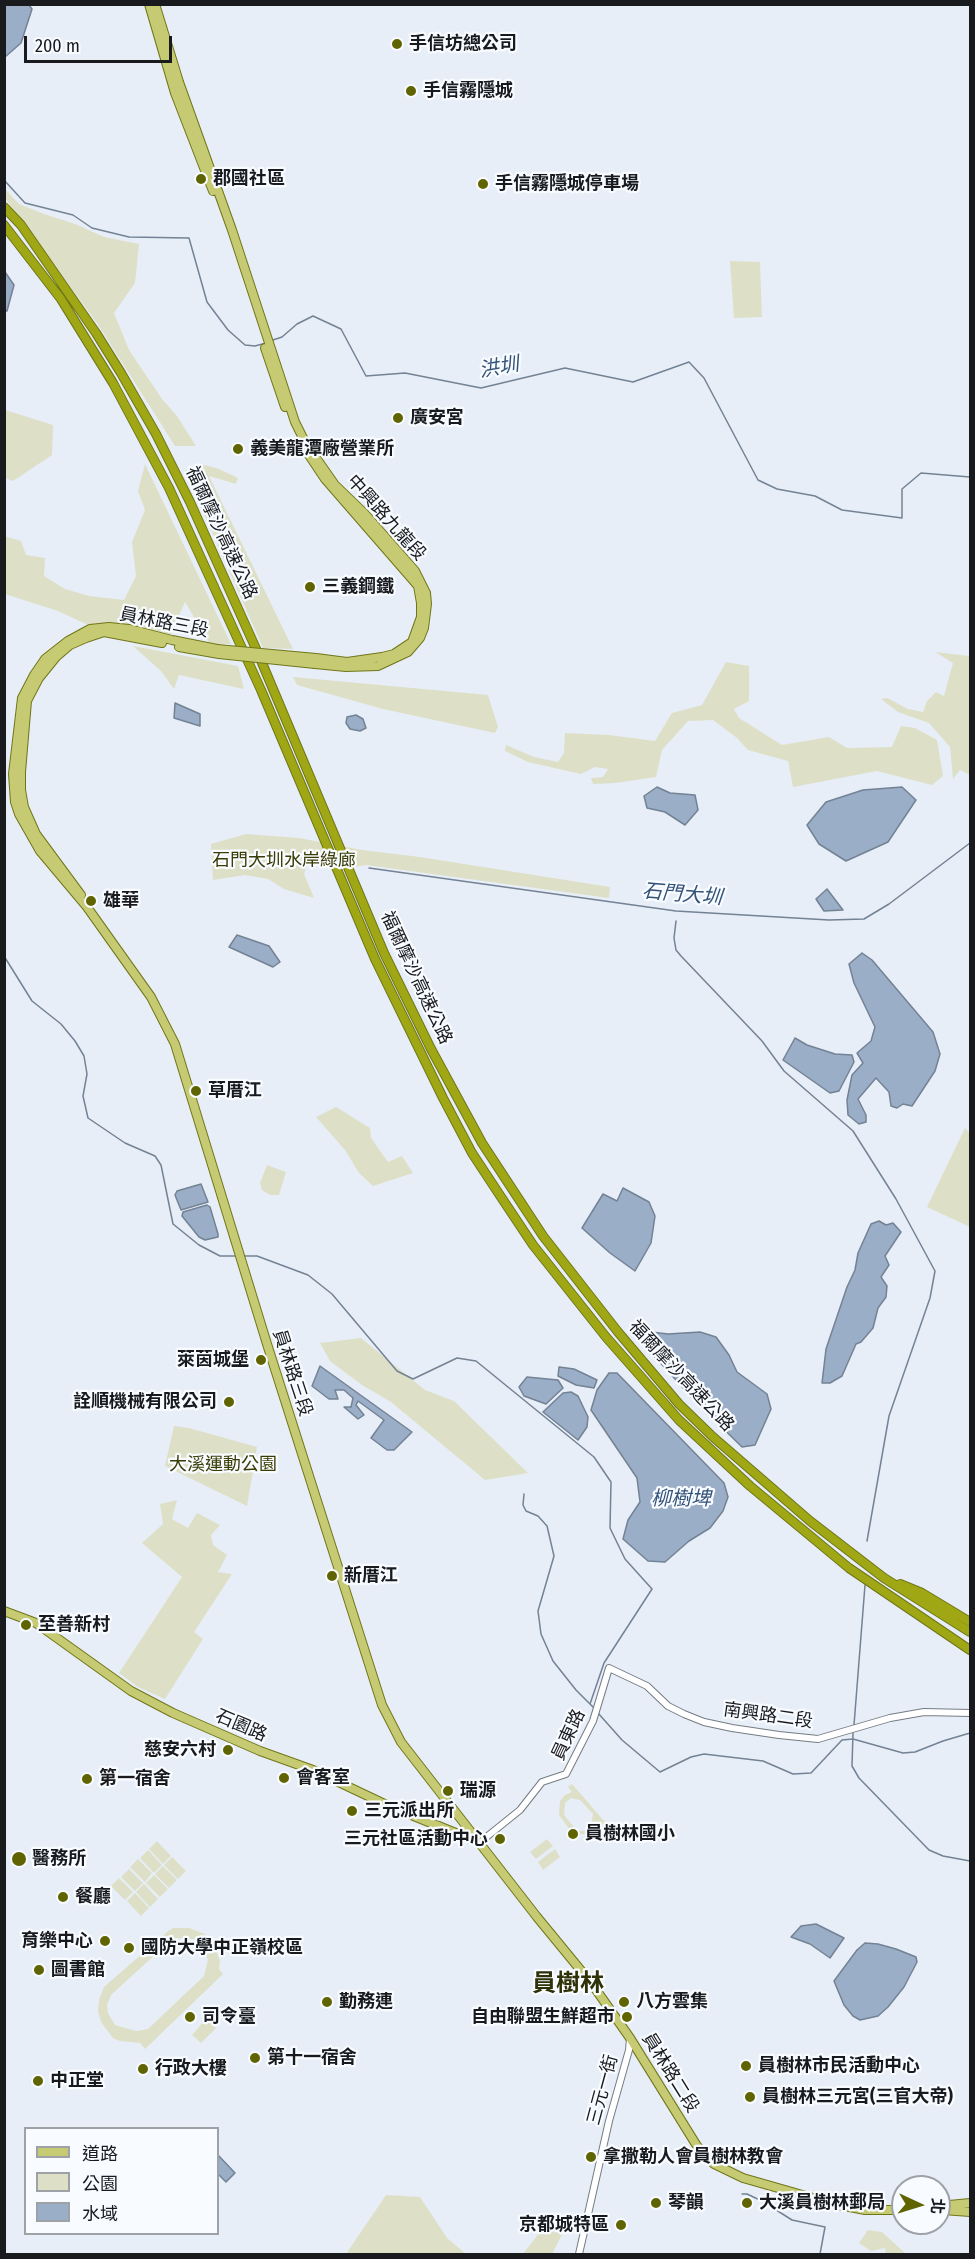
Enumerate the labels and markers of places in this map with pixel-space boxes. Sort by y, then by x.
place label: 手信坊總公司 [409,33,517,55]
marker: 手信坊總公司 [390,37,404,51]
place label: 手信霧隱城 [423,80,513,102]
marker: 手信霧隱城 [404,84,418,98]
place label: 郡國社區 [213,168,285,190]
marker: 郡國社區 [194,172,208,186]
place label: 手信霧隱城停車場 [495,173,639,195]
marker: 手信霧隱城停車場 [476,177,490,191]
place label: 廣安宮 [410,407,464,429]
marker: 廣安宮 [391,411,405,425]
place label: 義美龍潭廠營業所 [250,438,394,460]
marker: 義美龍潭廠營業所 [231,442,245,456]
place label: 三義鋼鐵 [322,576,394,598]
marker: 三義鋼鐵 [303,580,317,594]
place label: 雄華 [103,890,139,912]
marker: 雄華 [84,894,98,908]
place label: 草厝江 [208,1080,262,1102]
marker: 草厝江 [189,1084,203,1098]
place label: 萊茵城堡 [177,1349,249,1371]
marker: 萊茵城堡 [254,1353,268,1367]
place label: 詮順機械有限公司 [73,1391,217,1413]
marker: 詮順機械有限公司 [222,1395,236,1409]
place label: 新厝江 [344,1565,398,1587]
marker: 新厝江 [325,1569,339,1583]
place label: 至善新村 [38,1614,110,1636]
marker: 至善新村 [19,1618,33,1632]
place label: 慈安六村 [144,1739,216,1761]
marker: 慈安六村 [221,1743,235,1757]
place label: 會客室 [296,1767,350,1789]
place label: 第一宿舍 [99,1768,171,1790]
marker: 會客室 [277,1771,291,1785]
marker: 第一宿舍 [80,1772,94,1786]
place label: 瑞源 [460,1780,496,1802]
marker: 瑞源 [441,1784,455,1798]
place label: 三元派出所 [364,1800,454,1822]
marker: 三元派出所 [345,1804,359,1818]
place label: 員樹林國小 [585,1823,675,1845]
marker: 員樹林國小 [566,1827,580,1841]
place label: 三元社區活動中心 [344,1828,488,1850]
marker: 三元社區活動中心 [493,1832,507,1846]
place label: 醫務所 [32,1848,86,1870]
marker: 醫務所 [10,1850,28,1868]
place label: 餐廳 [75,1886,111,1908]
marker: 餐廳 [56,1890,70,1904]
place label: 育樂中心 [21,1930,93,1952]
marker: 育樂中心 [98,1934,112,1948]
place label: 國防大學中正嶺校區 [141,1937,303,1959]
marker: 國防大學中正嶺校區 [122,1941,136,1955]
place label: 圖書館 [51,1959,105,1981]
marker: 圖書館 [32,1963,46,1977]
place label: 勤務連 [339,1991,393,2013]
place label: 八方雲集 [636,1991,708,2013]
marker: 勤務連 [320,1995,334,2009]
marker: 八方雲集 [617,1995,631,2009]
place label: 司令臺 [202,2006,256,2028]
place label: 自由聯盟生鮮超市 [471,2006,615,2028]
marker: 司令臺 [183,2010,197,2024]
marker: 自由聯盟生鮮超市 [620,2010,634,2024]
place label: 第十一宿舍 [267,2047,357,2069]
marker: 第十一宿舍 [248,2051,262,2065]
place label: 員樹林市民活動中心 [758,2055,920,2077]
place label: 行政大樓 [155,2058,227,2080]
marker: 員樹林市民活動中心 [739,2059,753,2073]
marker: 行政大樓 [136,2062,150,2076]
place label: 中正堂 [50,2070,104,2092]
marker: 中正堂 [31,2074,45,2088]
place label: 員樹林三元宮(三官大帝) [762,2086,953,2108]
marker: 員樹林三元宮(三官大帝) [743,2090,757,2104]
place label: 拿撒勒人會員樹林教會 [603,2146,783,2168]
marker: 拿撒勒人會員樹林教會 [584,2150,598,2164]
place label: 琴韻 [668,2192,704,2214]
place label: 大溪員樹林郵局 [759,2192,885,2214]
marker: 琴韻 [649,2196,663,2210]
marker: 大溪員樹林郵局 [740,2196,754,2210]
place label: 京都城特區 [519,2214,609,2236]
marker: 京都城特區 [614,2218,628,2232]

